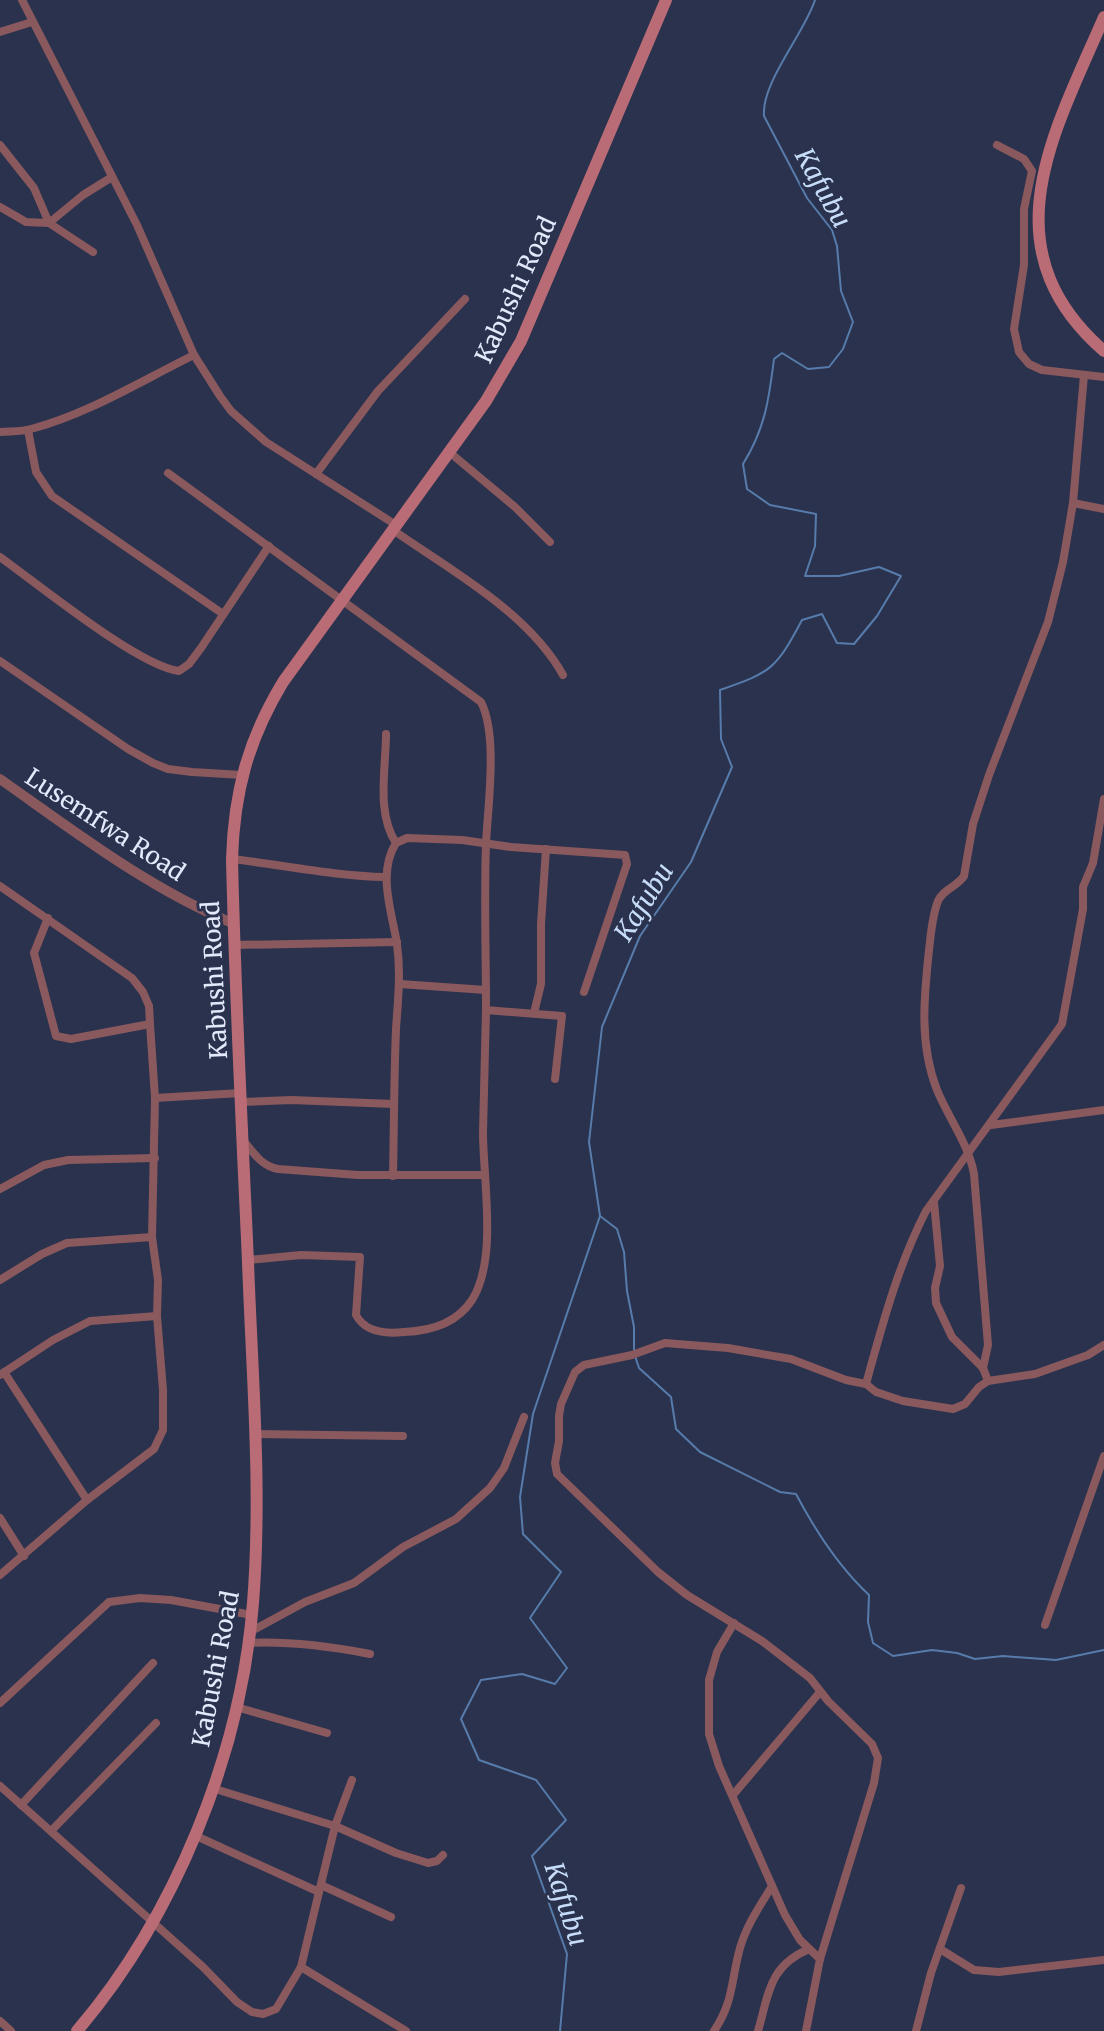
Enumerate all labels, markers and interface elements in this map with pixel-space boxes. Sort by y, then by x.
water label: Kafubu [788,141,859,233]
street label: Kabushi Road [468,211,563,368]
street label: Lusemfwa Road [19,761,191,888]
water label: Kafubu [606,857,680,948]
street label: Kabushi Road [195,900,234,1060]
street label: Kabushi Road [185,1588,246,1750]
water label: Kafubu [537,1857,595,1950]

